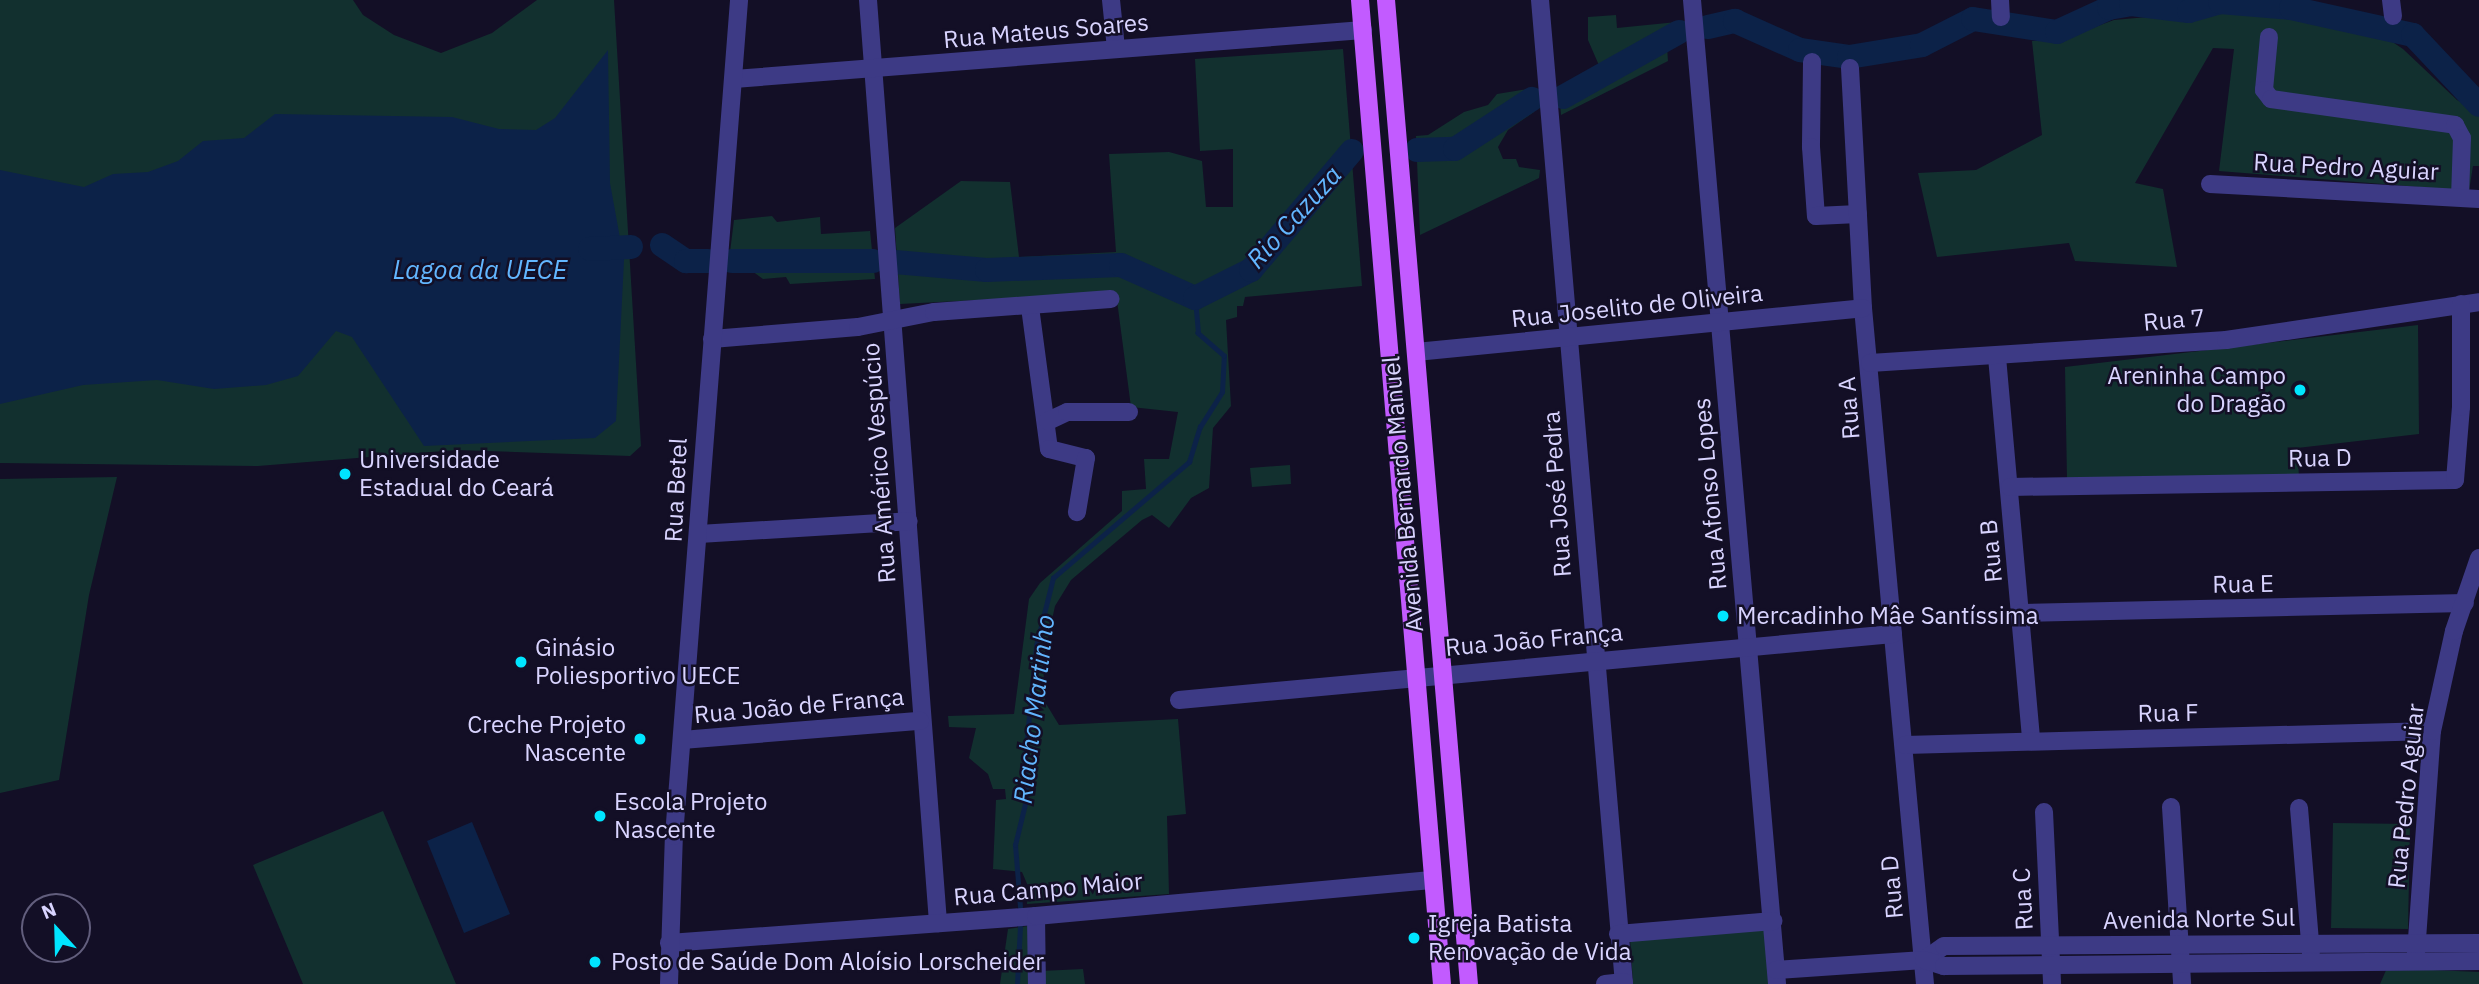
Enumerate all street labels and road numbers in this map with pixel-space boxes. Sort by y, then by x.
street label: Rua Mateus Soares [942,8,1150,54]
street label: Rua Pedro Aguiar [2253,148,2439,186]
street label: Rua Joselito de Oliveira [1510,278,1764,334]
street label: Rua 7 [2142,303,2206,337]
street label: Rua Américo Vespúcio [856,342,902,584]
street label: Avenida Bernardo Manuel [1377,355,1429,633]
street label: Rua A [1832,376,1866,440]
street label: Rua Afonso Lopes [1687,397,1733,591]
street label: Rua José Pedra [1537,410,1577,578]
street label: Rua Betel [659,437,693,543]
street label: Rua D [2288,443,2352,473]
street label: Rua B [1974,518,2008,584]
street label: Rua E [2212,569,2274,599]
street label: Rua João França [1444,618,1624,662]
street label: Rua João de França [693,682,905,730]
street label: Rua F [2137,698,2199,728]
street label: Rua Pedro Aguiar [2382,702,2430,890]
street label: Rua D [1875,854,1909,920]
street label: Rua Campo Maior [952,866,1144,912]
street label: Rua C [2007,867,2039,931]
street label: Avenida Norte Sul [2103,903,2295,935]

